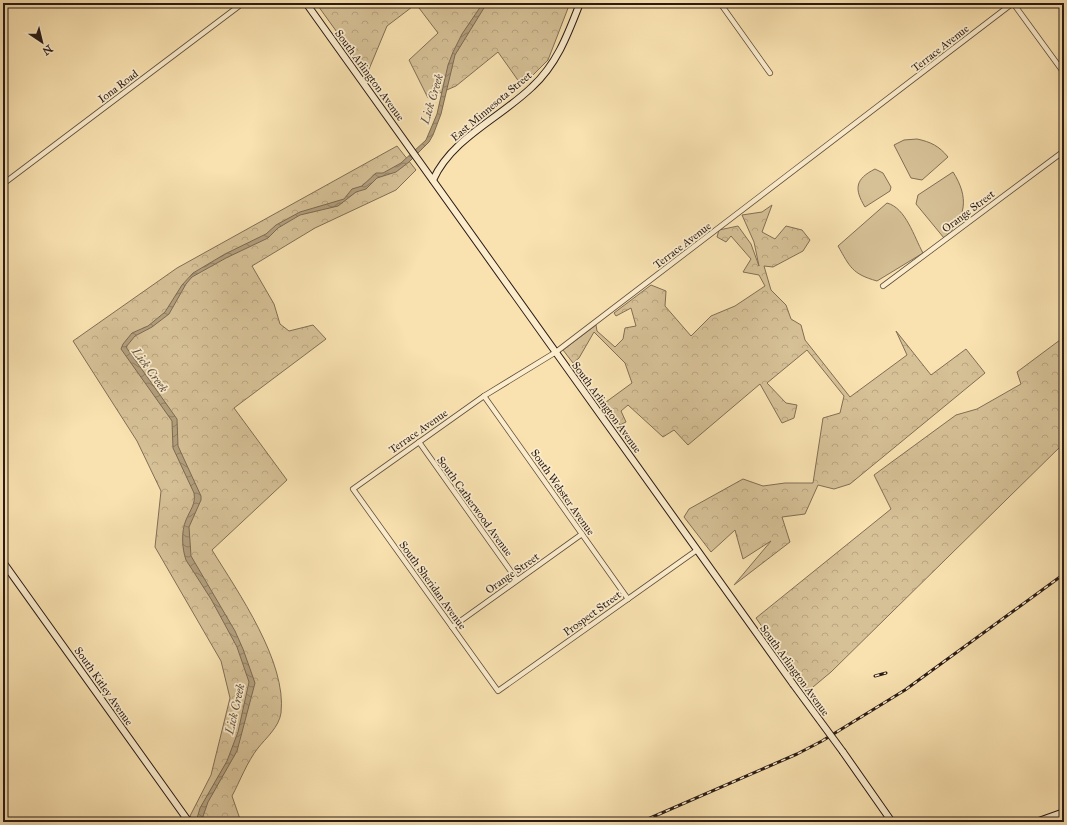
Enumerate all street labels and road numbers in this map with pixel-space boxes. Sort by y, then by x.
street label: Terrace Avenue [909,22,972,75]
street label: South Arlington Avenue [332,27,407,124]
street label: Iona Road [96,67,141,106]
street label: East Minnesota Street [448,69,534,144]
street label: Orange Street [939,187,997,235]
street label: Terrace Avenue [651,219,714,271]
street label: South Arlington Avenue [569,359,644,456]
street label: Terrace Avenue [386,406,451,456]
street label: South Webster Avenue [528,447,597,538]
street label: South Catherwood Avenue [434,454,515,559]
street label: South Sheridan Avenue [396,539,469,632]
street label: Orange Street [483,550,542,597]
street label: Prospect Street [561,588,624,639]
street label: South Arlington Avenue [757,622,832,719]
street label: South Kitley Avenue [72,645,136,728]

